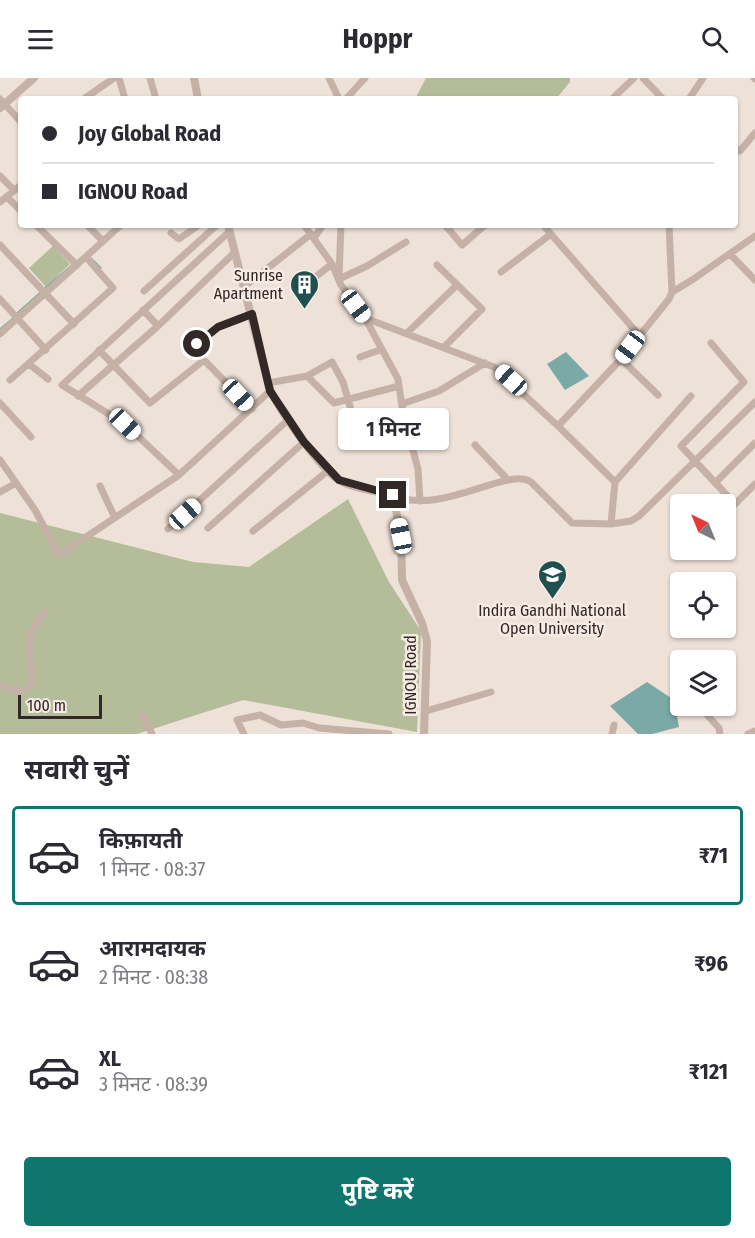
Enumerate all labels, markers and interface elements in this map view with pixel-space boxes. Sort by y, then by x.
icon: menu [24,23,57,56]
text: Hoppr [343,23,412,55]
icon: search [698,23,731,56]
text: Joy Global Road [78,120,221,147]
text: IGNOU Road [78,178,188,205]
place label: Sunrise Apartment [214,266,284,303]
building icon: Sunrise Apartment [288,268,320,310]
car [338,286,374,326]
car [612,327,648,367]
route start [183,330,210,357]
car [492,361,530,399]
car [219,376,257,414]
car [106,405,144,443]
callout: 1 मिनट [338,408,448,450]
text: 1 मिनट [366,417,421,441]
route end [379,481,406,508]
north arrow [670,494,736,560]
map controls [670,494,736,716]
car [166,495,204,533]
car [389,517,413,555]
school or university icon: Indira Gandhi National Open University [536,558,568,600]
button: locate [670,572,736,638]
place label: Indira Gandhi National Open University [478,601,626,638]
street label: IGNOU Road [401,635,420,715]
button: layers [670,650,736,716]
scale bar [18,692,102,720]
text: 100 m [27,696,66,715]
text: सवारी चुनें [24,754,129,786]
text: किफ़ायती [99,827,183,854]
icon: car [27,829,81,883]
text: ₹71 [699,842,728,869]
text: 1 मिनट · 08:37 [99,857,205,881]
text: आरामदायक [99,935,206,962]
icon: car [27,937,81,991]
text: ₹96 [694,950,728,977]
text: 2 मिनट · 08:38 [99,965,208,989]
icon: car [27,1045,81,1099]
text: XL [99,1045,121,1072]
text: ₹121 [689,1058,728,1085]
text: 3 मिनट · 08:39 [99,1072,208,1096]
button: पुष्टि करें [24,1157,731,1226]

